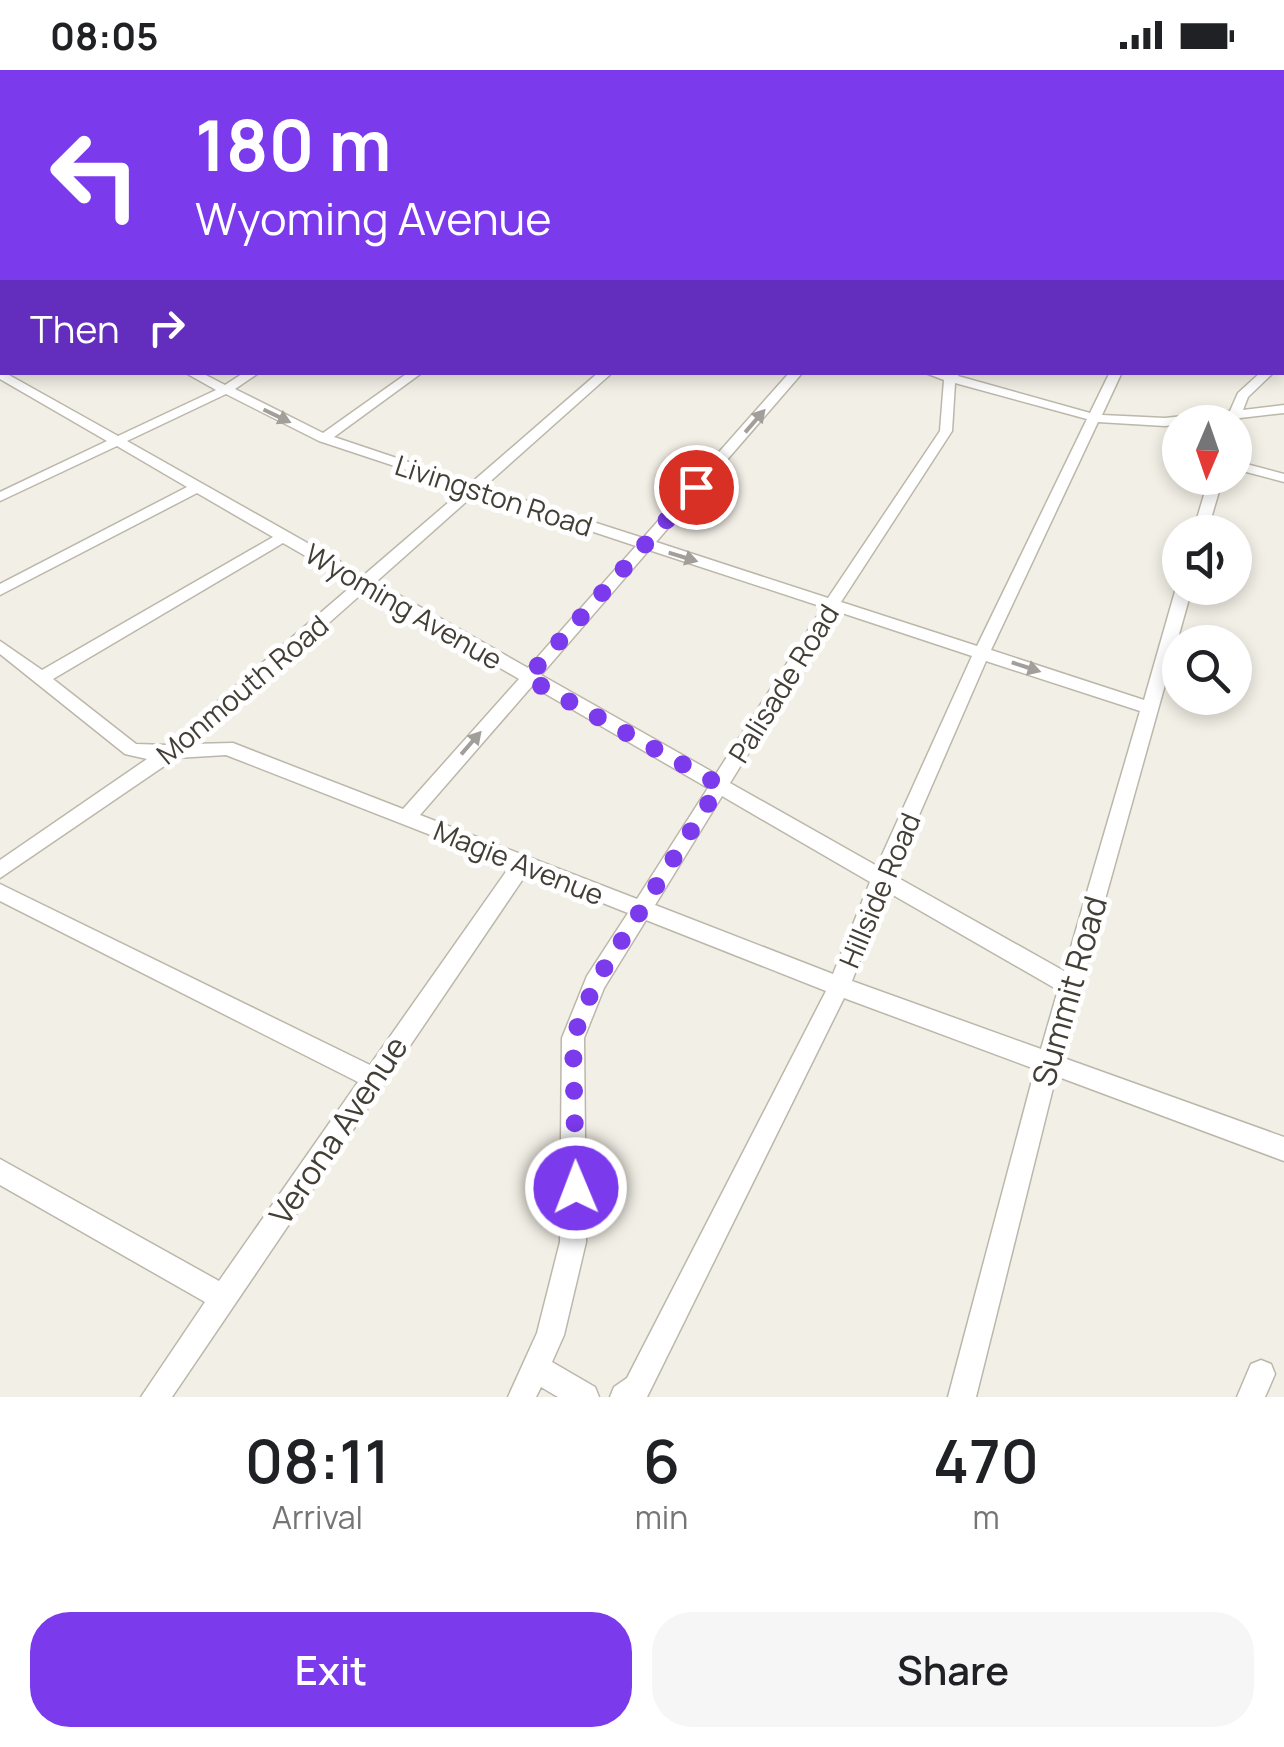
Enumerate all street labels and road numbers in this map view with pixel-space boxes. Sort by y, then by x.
street label: Livingston Road [390,445,598,545]
street label: Wyoming Avenue [298,534,510,678]
street label: Palisade Road [719,597,847,769]
street label: Monmouth Road [148,606,336,772]
street label: Hillside Road [829,807,929,973]
street label: Magie Avenue [428,811,610,913]
street label: Summit Road [1021,891,1117,1091]
street label: Verona Avenue [259,1027,417,1233]

